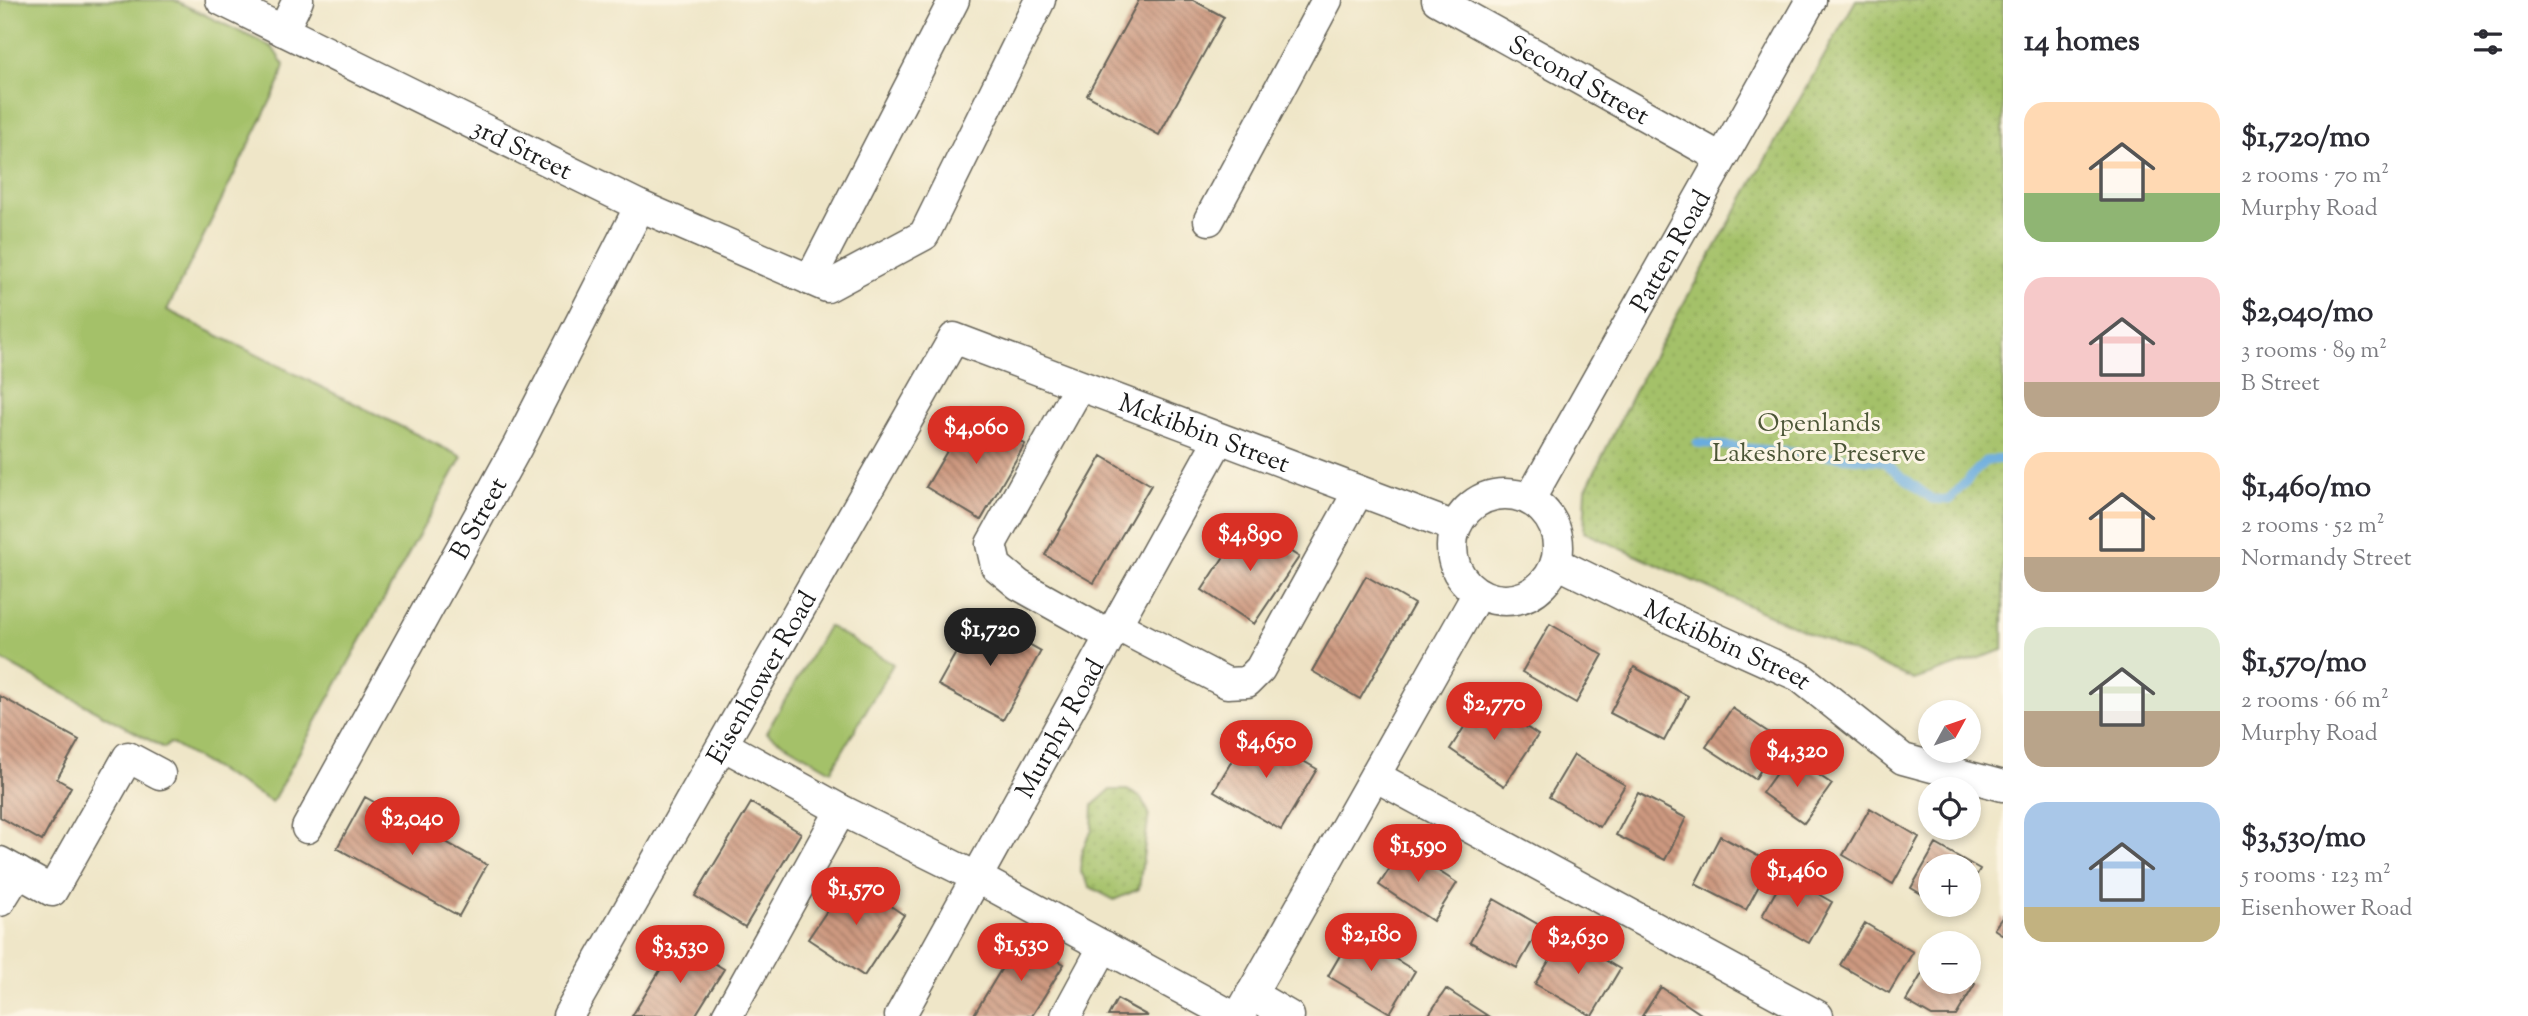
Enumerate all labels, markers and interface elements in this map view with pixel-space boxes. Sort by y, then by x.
text: 14 homes [2024,21,2140,64]
icon: filters [2469,23,2507,61]
street label: Second Street [1501,27,1656,136]
street label: 3rd Street [465,110,578,191]
text: $1,720/mo [2241,117,2370,160]
icon: home [2080,130,2164,214]
text: 2 rooms · 70 m² [2241,160,2389,193]
street label: Patten Road [1623,184,1722,320]
text: Murphy Road [2241,193,2378,226]
text: $2,040/mo [2241,292,2374,335]
icon: home [2080,305,2164,389]
text: 3 rooms · 89 m² [2241,335,2387,368]
text: B Street [2241,368,2320,401]
street label: Mckibbin Street [1113,386,1295,484]
pin: $4,060 [919,406,1033,466]
park label: Openlands Lakeshore Preserve [1712,406,1926,473]
text: $4,060 [944,412,1008,445]
text: $1,460/mo [2241,467,2371,510]
street label: B Street [442,471,518,567]
icon: home [2080,480,2164,564]
text: 2 rooms · 52 m² [2241,510,2384,543]
pin: $4,890 [1193,514,1307,573]
text: $4,890 [1218,519,1282,552]
text: Normandy Street [2241,543,2412,576]
street label: Eisenhower Road [699,585,827,772]
street label: Mckibbin Street [1637,592,1818,700]
pin: $1,720 [933,608,1047,668]
text: $1,720 [960,614,1020,647]
text: $1,570/mo [2241,642,2367,685]
street label: Murphy Road [1008,652,1115,806]
icon: home [2080,655,2164,739]
pin: $2,770 [1437,682,1551,742]
text: 2 rooms · 66 m² [2241,685,2389,718]
text: $2,770 [1462,688,1526,721]
north arrow [1918,700,1981,763]
map controls [1918,700,1981,994]
text: Murphy Road [2241,718,2378,751]
pin: $4,650 [1209,720,1323,780]
text: $4,650 [1236,726,1296,759]
pin: $4,320 [1740,730,1854,789]
text: $4,320 [1766,735,1828,768]
button: locate [1918,777,1981,840]
pin: $2,040 [355,798,469,857]
text: $2,040 [381,803,443,836]
text: $3,530/mo [2241,817,2366,860]
pin: $1,590 [1361,824,1475,884]
text: $1,590 [1389,830,1447,863]
icon: home [2080,830,2164,914]
pin: $1,460 [1740,850,1854,909]
button: + [1918,854,1981,917]
text: $1,460 [1767,855,1827,888]
text: 5 rooms · 123 m² [2241,860,2391,893]
pin: $1,570 [799,867,913,927]
text: $1,570 [827,873,885,906]
text: Eisenhower Road [2241,893,2412,926]
pin: $2,180 [1314,914,1428,973]
pin: $2,630 [1521,916,1635,976]
text: $2,180 [1341,919,1401,952]
text: $2,630 [1548,922,1609,955]
pin: $1,530 [964,923,1078,983]
pin: $3,530 [623,926,737,985]
text: $1,530 [993,929,1049,962]
text: $3,530 [652,931,708,964]
button: − [1918,931,1981,994]

